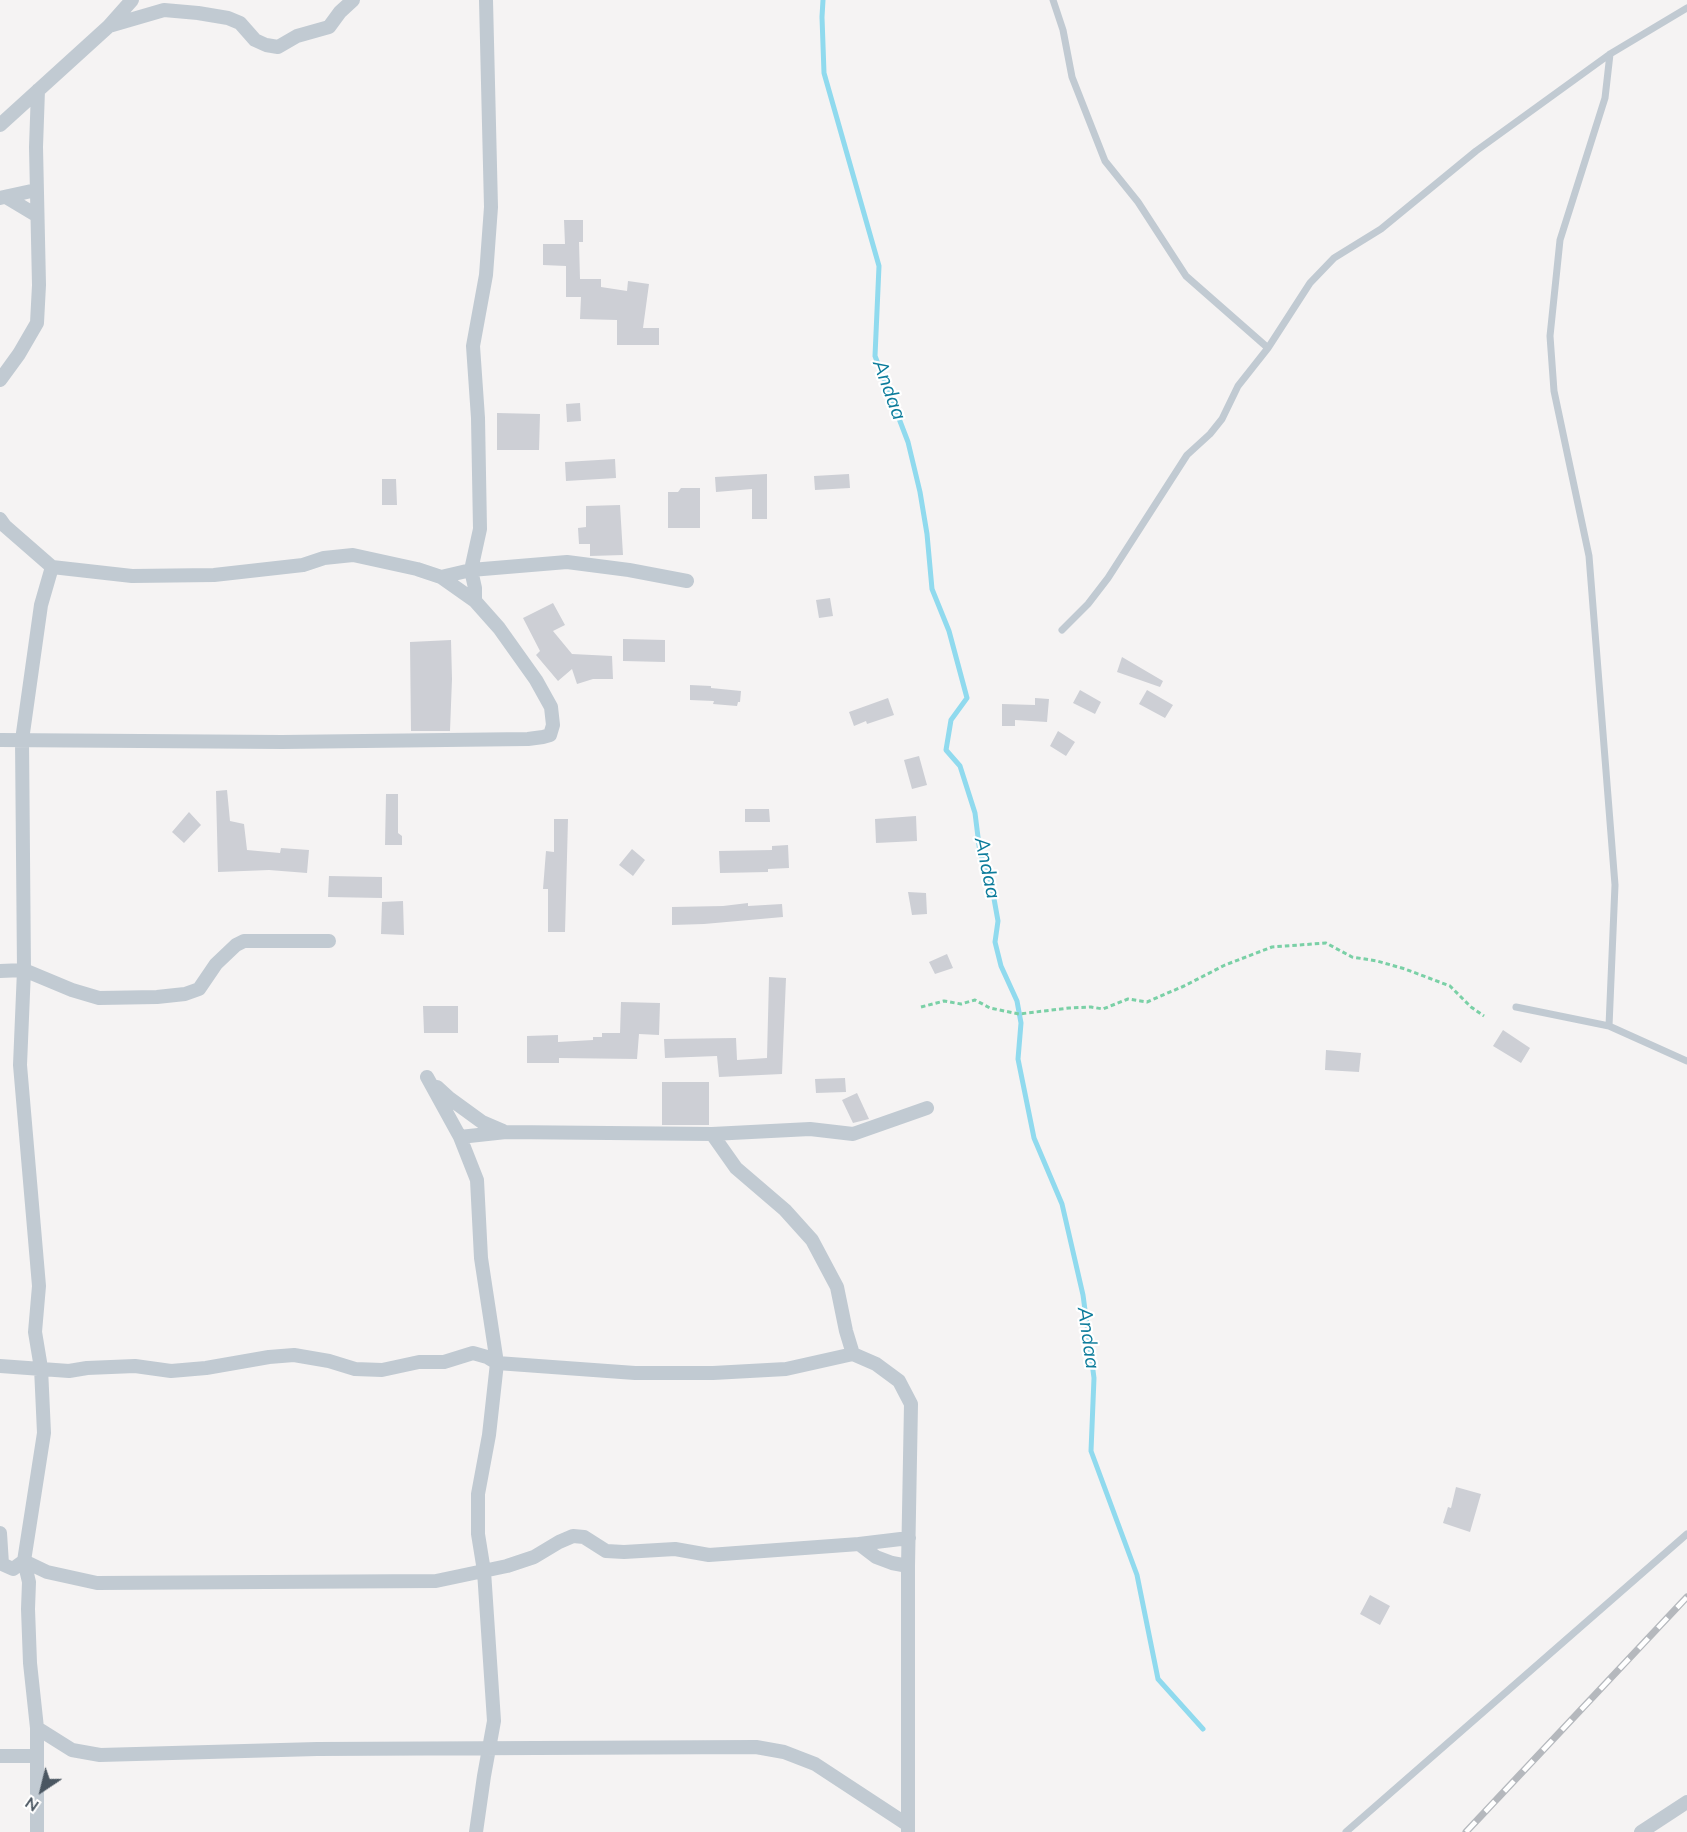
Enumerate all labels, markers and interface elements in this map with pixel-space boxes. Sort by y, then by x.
water label: Andaa [867,357,911,423]
water label: Andaa [969,835,1005,901]
water label: Andaa [1072,1305,1104,1371]
north arrow [12,1760,72,1820]
text: N [21,1793,42,1816]

